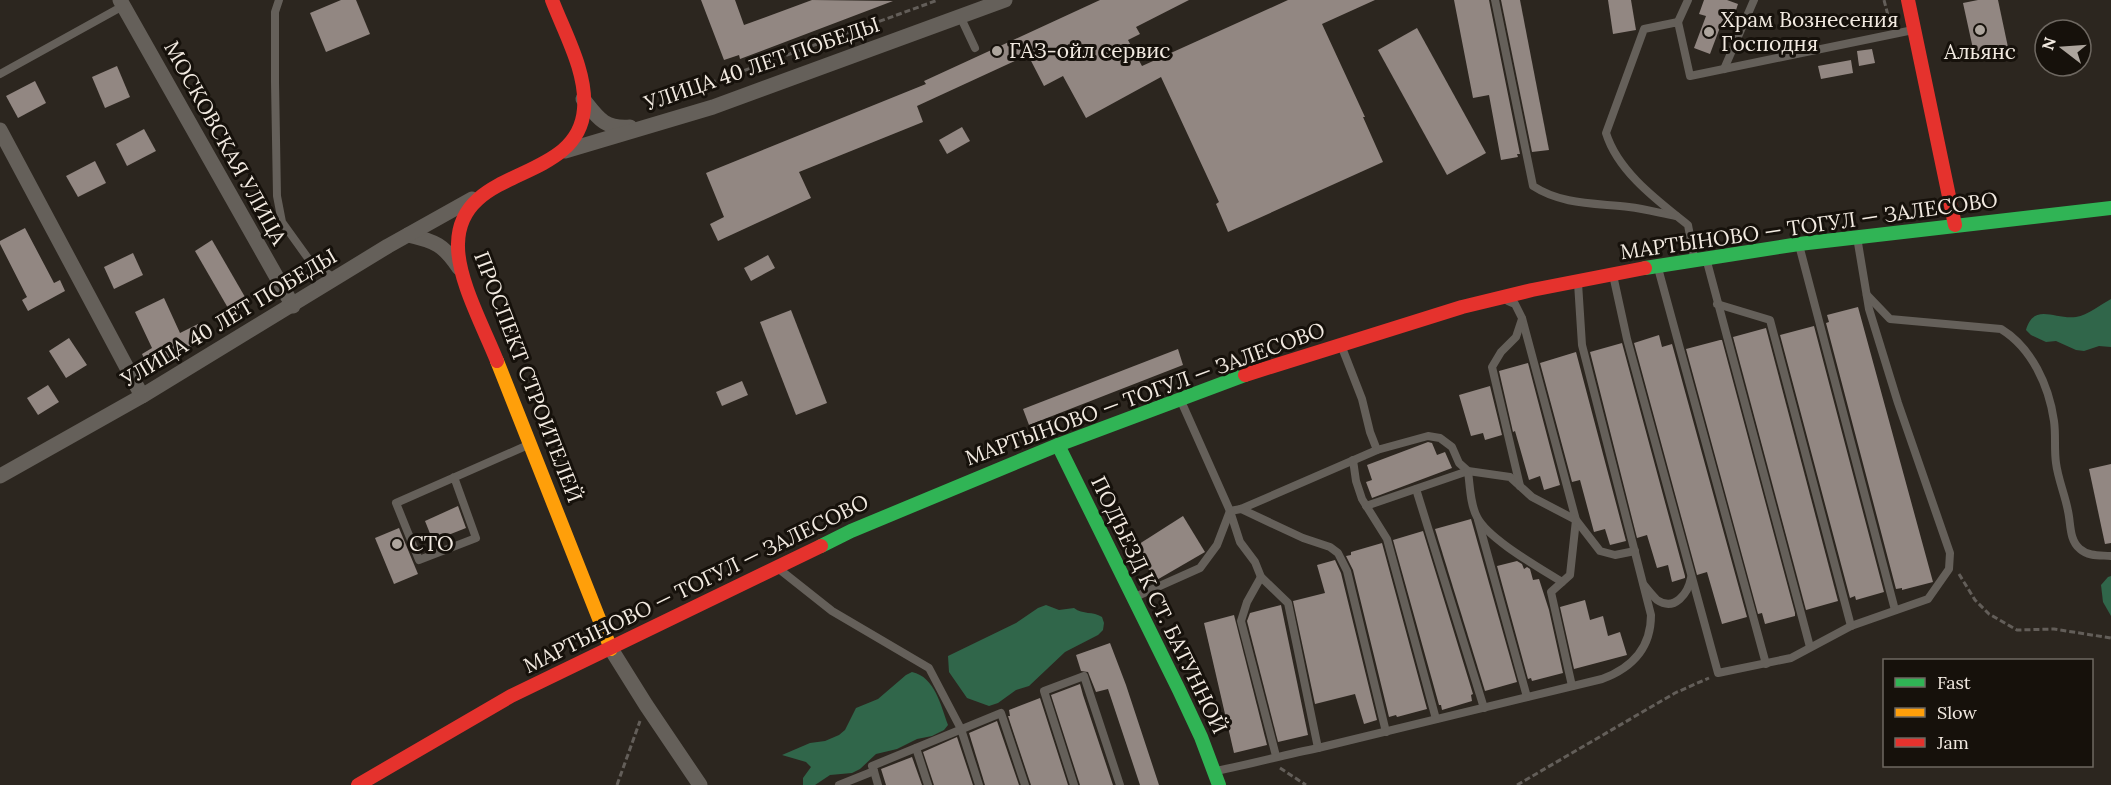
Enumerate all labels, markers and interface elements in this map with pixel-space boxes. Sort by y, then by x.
place label: Храм Вознесения Господня [1721,6,1898,57]
street label: УЛИЦА 40 ЛЕТ ПОБЕДЫ [640,11,883,117]
north arrow [2033,18,2093,78]
marker: Альянс [1973,23,1987,37]
marker: Храм Вознесения Господня [1702,25,1716,39]
text: N [2037,35,2060,52]
street label: МОСКОВСКАЯ УЛИЦА [158,36,293,250]
place label: ГАЗ-ойл сервис [1009,37,1170,64]
place label: Альянс [1943,38,2016,65]
marker: ГАЗ-ойл сервис [990,44,1004,58]
street label: МАРТЫНОВО — ТОГУЛ — ЗАЛЕСОВО [1618,186,1999,265]
street label: УЛИЦА 40 ЛЕТ ПОБЕДЫ [115,242,342,393]
street label: ПРОСПЕКТ СТРОИТЕЛЕЙ [468,247,589,506]
street label: МАРТЫНОВО — ТОГУЛ — ЗАЛЕСОВО [961,316,1328,471]
street label: ПОДЪЕЗД К СТ. БАТУННОЙ [1085,472,1234,738]
street label: МАРТЫНОВО — ТОГУЛ — ЗАЛЕСОВО [519,488,873,679]
place label: СТО [409,530,454,557]
marker: СТО [390,537,404,551]
legend [1883,659,2093,767]
text: Fast [1937,671,1971,694]
text: Slow [1937,701,1977,724]
text: Jam [1936,731,1969,754]

